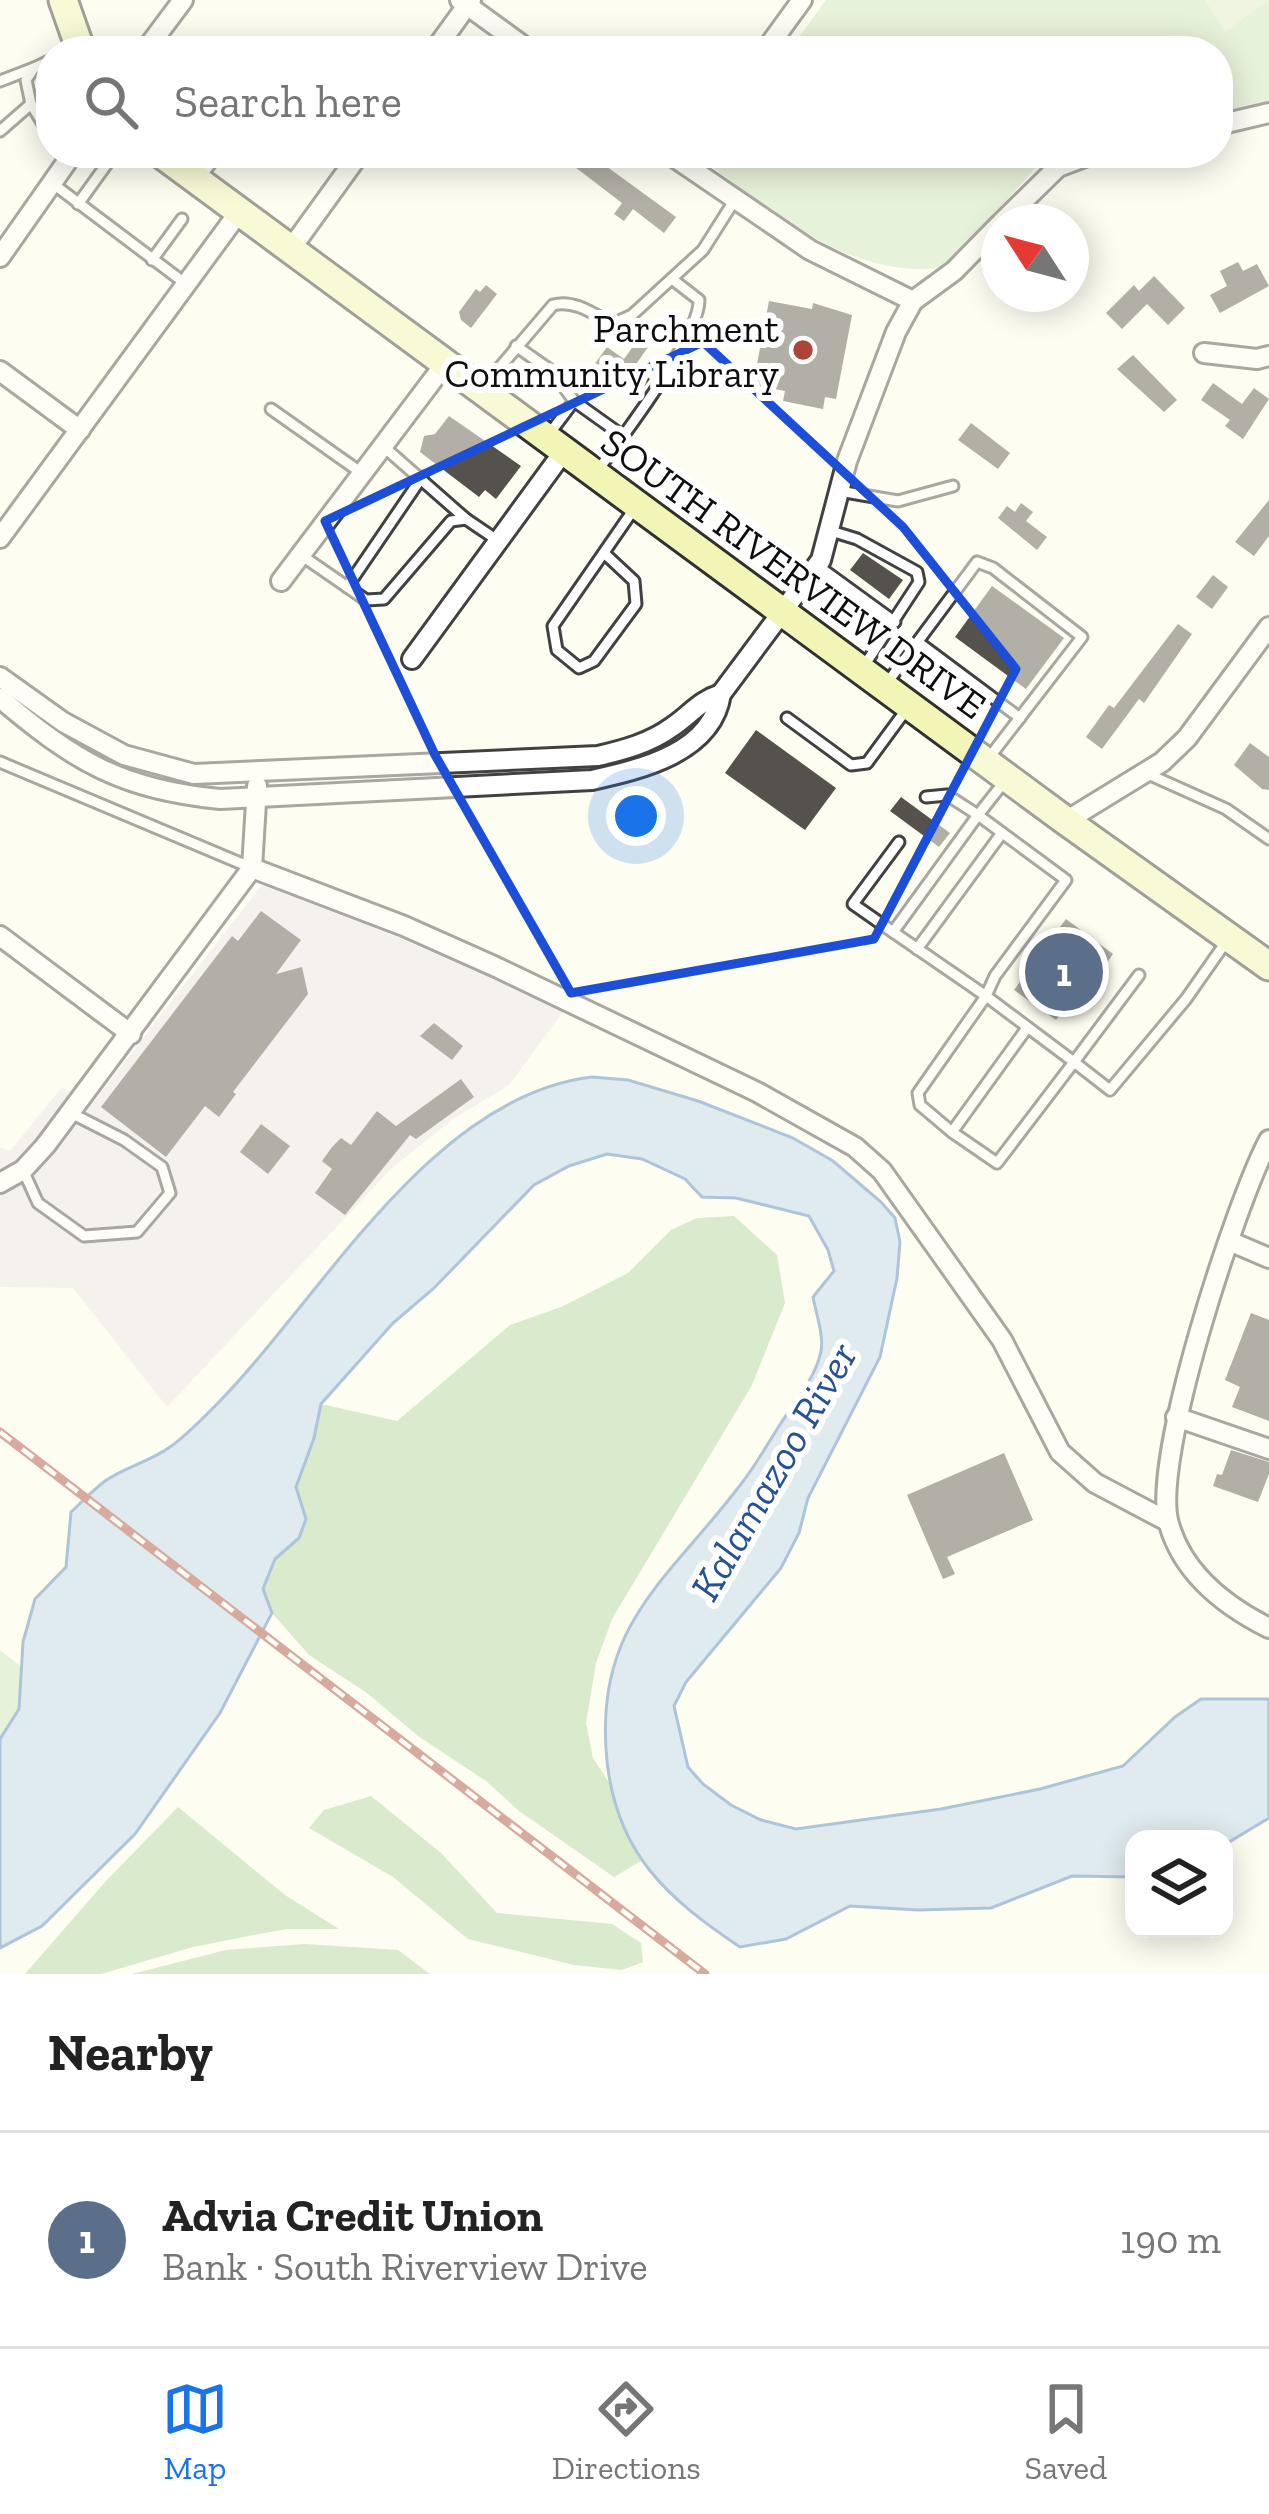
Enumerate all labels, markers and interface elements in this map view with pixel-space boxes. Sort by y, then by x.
search box [36,36,1233,168]
icon: search [78,69,144,135]
text: Search here [174,75,402,129]
north arrow [981,204,1089,312]
place label: Parchment Community Library [444,305,780,397]
marker: Parchment Community Library [790,337,816,363]
street label: SOUTH RIVERVIEW DRIVE [592,418,995,729]
your location [606,786,666,846]
pin: 1 [1025,927,1103,1017]
water label: Kalamazoo River [679,1333,868,1609]
map controls [1125,1830,1233,1938]
button: layers [1125,1830,1233,1938]
text: Nearby [48,2022,213,2083]
text: Advia Credit Union [162,2189,543,2243]
text: 1 [79,2216,95,2263]
text: 190 m [1120,2216,1221,2263]
text: Bank · South Riverview Drive [162,2243,647,2290]
tab: Map [162,2376,228,2487]
tab: Directions [552,2376,701,2487]
tab: Saved [1024,2376,1107,2487]

